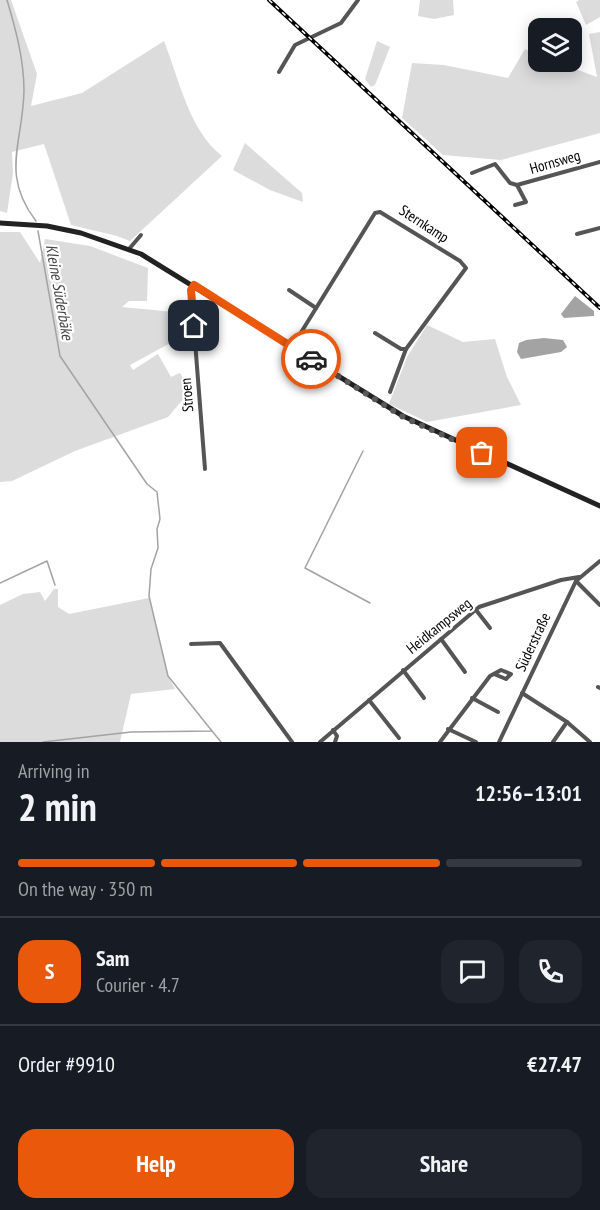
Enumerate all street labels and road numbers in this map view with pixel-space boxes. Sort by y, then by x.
street label: Hornsweg [527,145,582,178]
street label: Sternkamp [396,201,453,247]
street label: Stroen [176,377,197,413]
street label: Heidkampsweg [402,594,475,658]
street label: Süderstraße [511,609,554,674]

